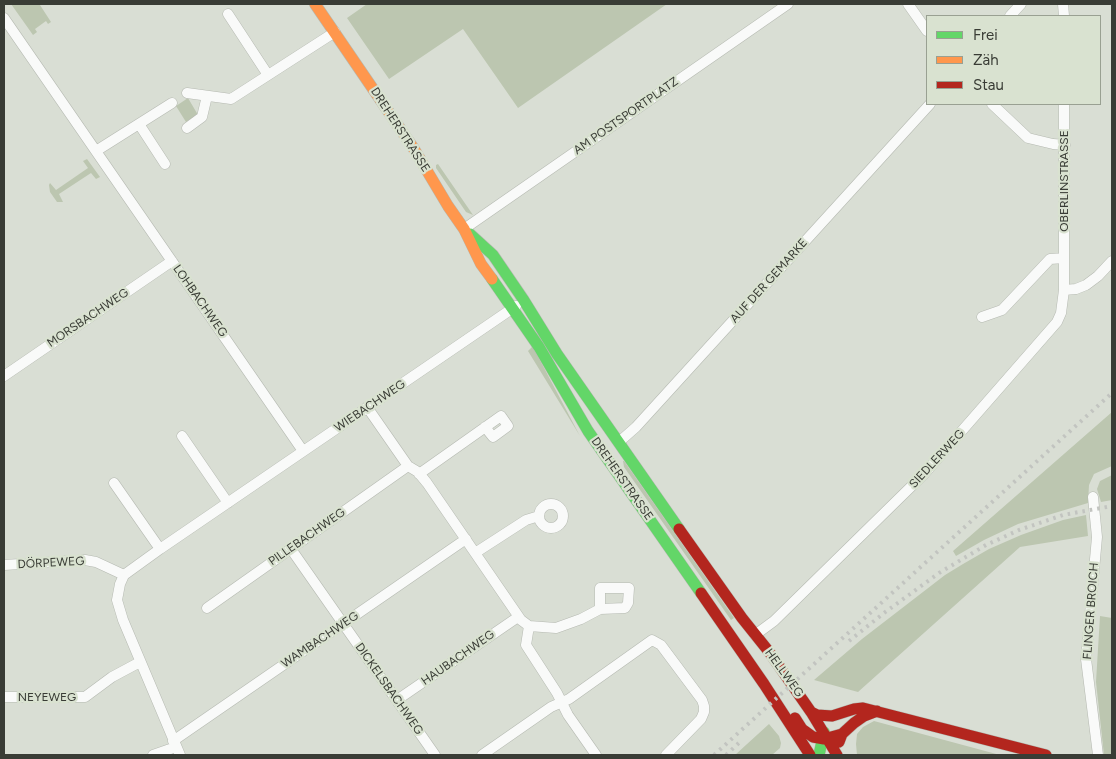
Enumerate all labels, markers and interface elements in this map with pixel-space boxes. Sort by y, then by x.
legend [926,15,1101,105]
text: Frei [973,26,998,44]
text: Zäh [973,51,999,69]
street label: AM POSTSPORTPLATZ [571,74,681,158]
text: Stau [973,76,1004,94]
street label: DREHERSTRASSE [367,85,433,175]
street label: OBERLINSTRASSE [1057,130,1071,232]
street label: AUF DER GEMARKE [727,236,811,326]
street label: LOHBACHWEG [170,262,230,340]
street label: MORSBACHWEG [45,285,131,351]
street label: WIEBACHWEG [332,377,408,435]
street label: SIEDLERWEG [906,427,968,491]
street label: DREHERSTRASSE [588,435,656,523]
street label: PILLEBACHWEG [266,505,348,569]
street label: DÖRPEWEG [17,554,85,572]
street label: FLINGER BROICH [1080,562,1102,660]
street label: WAMBACHWEG [279,609,361,671]
street label: HAUBACHWEG [419,627,497,689]
street label: DICKELSBACHWEG [352,640,426,738]
street label: HELLWEG [762,646,806,700]
street label: NEYEWEG [18,690,76,704]

